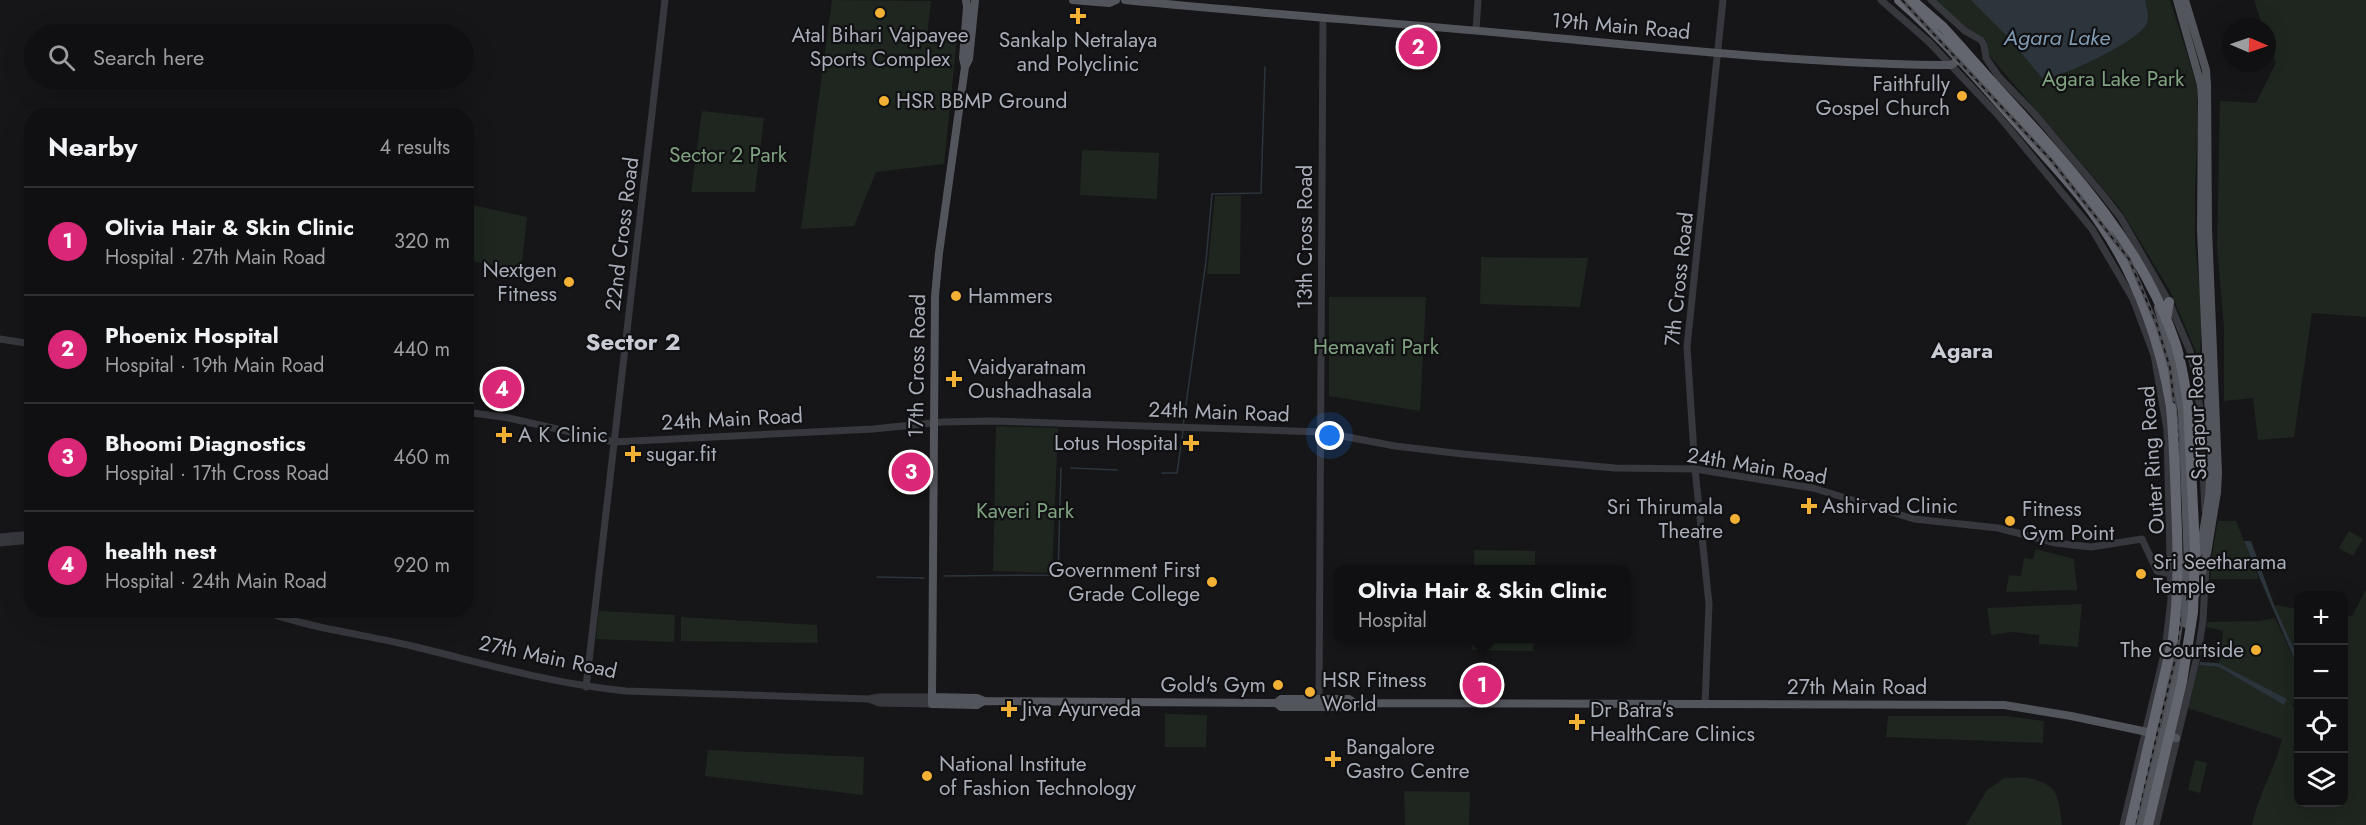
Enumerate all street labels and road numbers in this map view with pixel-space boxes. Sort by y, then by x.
street label: 19th Main Road [1550,5,1692,47]
street label: 22nd Cross Road [598,156,646,312]
street label: 13th Cross Road [1290,165,1320,309]
street label: 7th Cross Road [1657,210,1701,348]
street label: 17th Cross Road [901,294,933,438]
street label: Sarjapur Road [2180,354,2214,480]
street label: Outer Ring Road [2132,385,2172,535]
street label: 24th Main Road [1148,395,1290,429]
street label: 24th Main Road [660,400,804,438]
street label: 24th Main Road [1685,440,1829,492]
street label: 27th Main Road [476,628,620,686]
street label: 27th Main Road [1787,672,1927,702]

